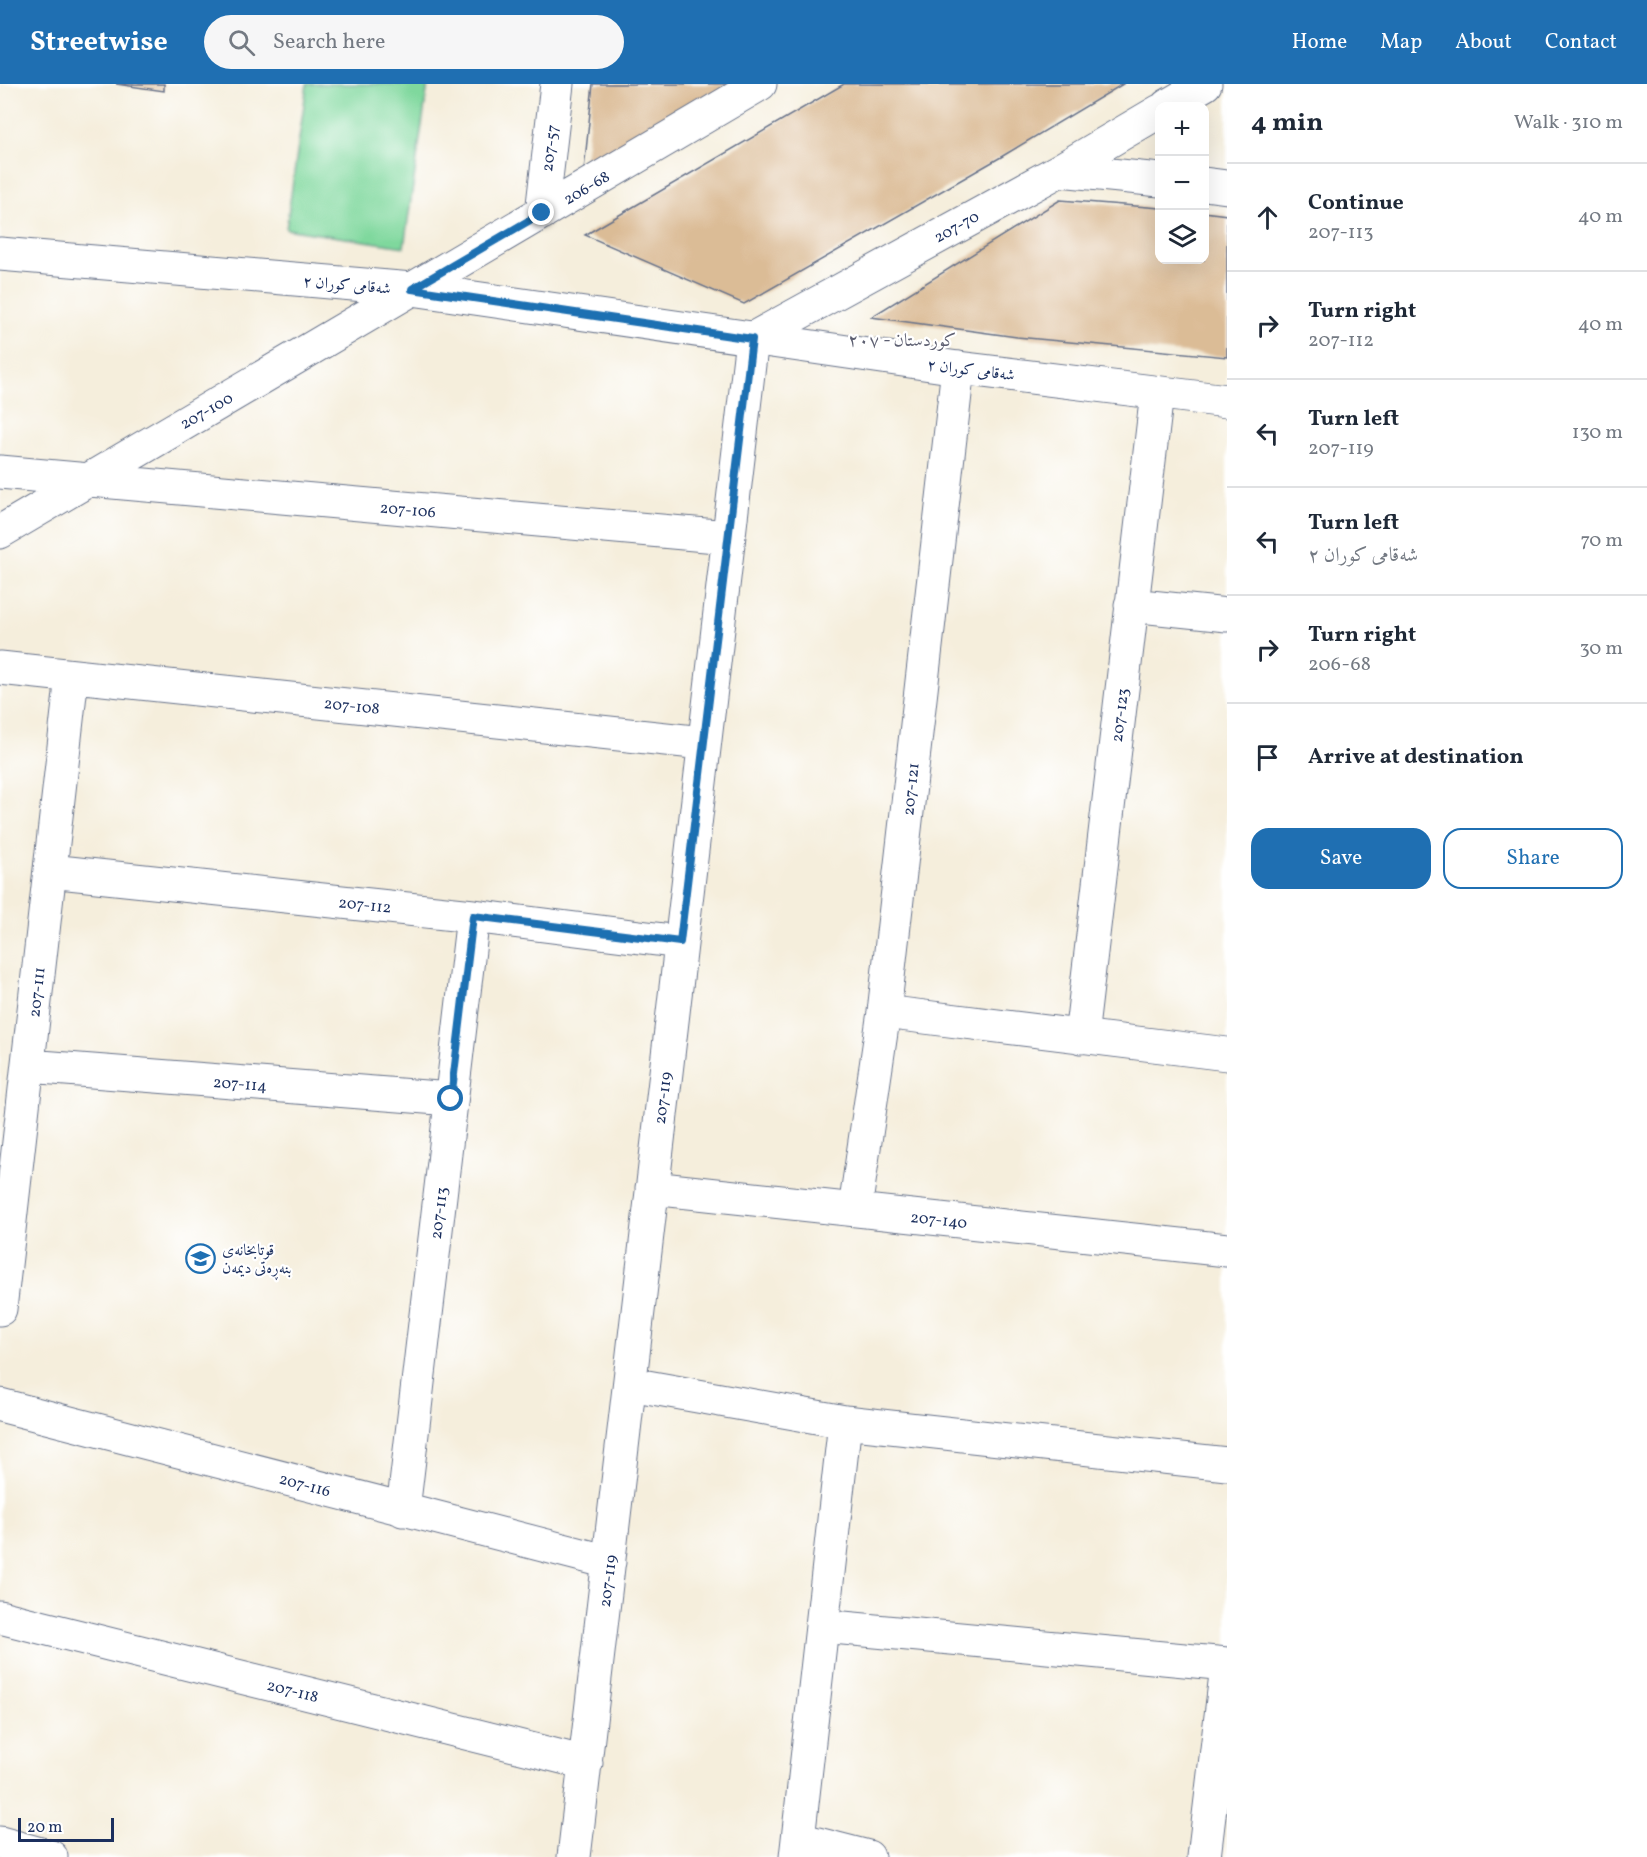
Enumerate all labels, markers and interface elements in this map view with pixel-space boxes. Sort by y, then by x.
search box [204,15,624,69]
text: Streetwise [30,23,168,62]
icon: search [225,26,258,59]
text: Search here [273,27,385,58]
text: Home [1292,28,1347,57]
text: Map [1380,28,1422,57]
text: About [1455,28,1512,57]
text: Contact [1545,28,1617,57]
map controls [1155,102,1209,264]
button: + [1155,102,1209,156]
text: 4 min [1251,105,1323,141]
text: Walk · 310 m [1514,109,1623,137]
street label: 207-57 [537,123,565,173]
button: − [1155,156,1209,210]
street label: 206-68 [560,166,614,211]
text: Continue [1308,188,1404,219]
route end [528,199,554,225]
icon: ahead [1251,201,1284,234]
text: 40 m [1578,203,1623,231]
street label: 207-70 [930,206,984,249]
button: layers [1155,210,1209,264]
text: 207-113 [1308,219,1374,247]
street label: شەقامی کوران ٢ [302,271,392,301]
text: Turn right [1308,296,1416,327]
icon: right [1251,309,1284,342]
text: 40 m [1578,311,1623,339]
text: 207-112 [1308,327,1374,355]
district label: کوردستان - ٢٠٧ [848,329,956,354]
street label: شەقامی کوران ٢ [926,355,1016,387]
street label: 207-100 [177,388,237,436]
text: Turn left [1308,404,1399,435]
icon: left [1251,417,1284,450]
text: 130 m [1572,419,1623,447]
text: 207-119 [1308,435,1374,463]
street label: 207-106 [379,498,437,524]
text: Turn left [1308,508,1399,539]
icon: left [1251,525,1284,558]
text: 70 m [1580,527,1623,555]
text: شەقامی کوران ٢ [1308,542,1418,570]
text: Turn right [1308,620,1416,651]
icon: right [1251,633,1284,666]
text: 30 m [1579,635,1623,663]
text: 206-68 [1308,651,1371,679]
street label: 207-123 [1107,687,1135,744]
street label: 207-108 [323,693,381,721]
icon: arrive [1251,741,1284,774]
text: Arrive at destination [1308,742,1524,773]
street label: 207-121 [898,762,926,817]
button: Save [1251,828,1431,889]
button: Share [1443,828,1623,889]
street label: 207-112 [337,892,392,920]
street label: 207-111 [24,966,52,1018]
street label: 207-119 [650,1071,678,1126]
street label: 207-114 [212,1072,267,1098]
route start [437,1085,463,1111]
street label: 207-113 [426,1186,454,1241]
street label: 207-140 [909,1207,968,1235]
place label: قوتابخانەی بنەڕەتی دیمەن [222,1240,291,1281]
school or university icon: قوتابخانەی بنەڕەتی دیمەن [185,1242,217,1274]
street label: 207-116 [276,1469,333,1503]
street label: 207-119 [595,1554,623,1609]
street label: 207-118 [264,1675,321,1709]
scale bar [18,1815,114,1842]
text: 20 m [27,1817,62,1839]

